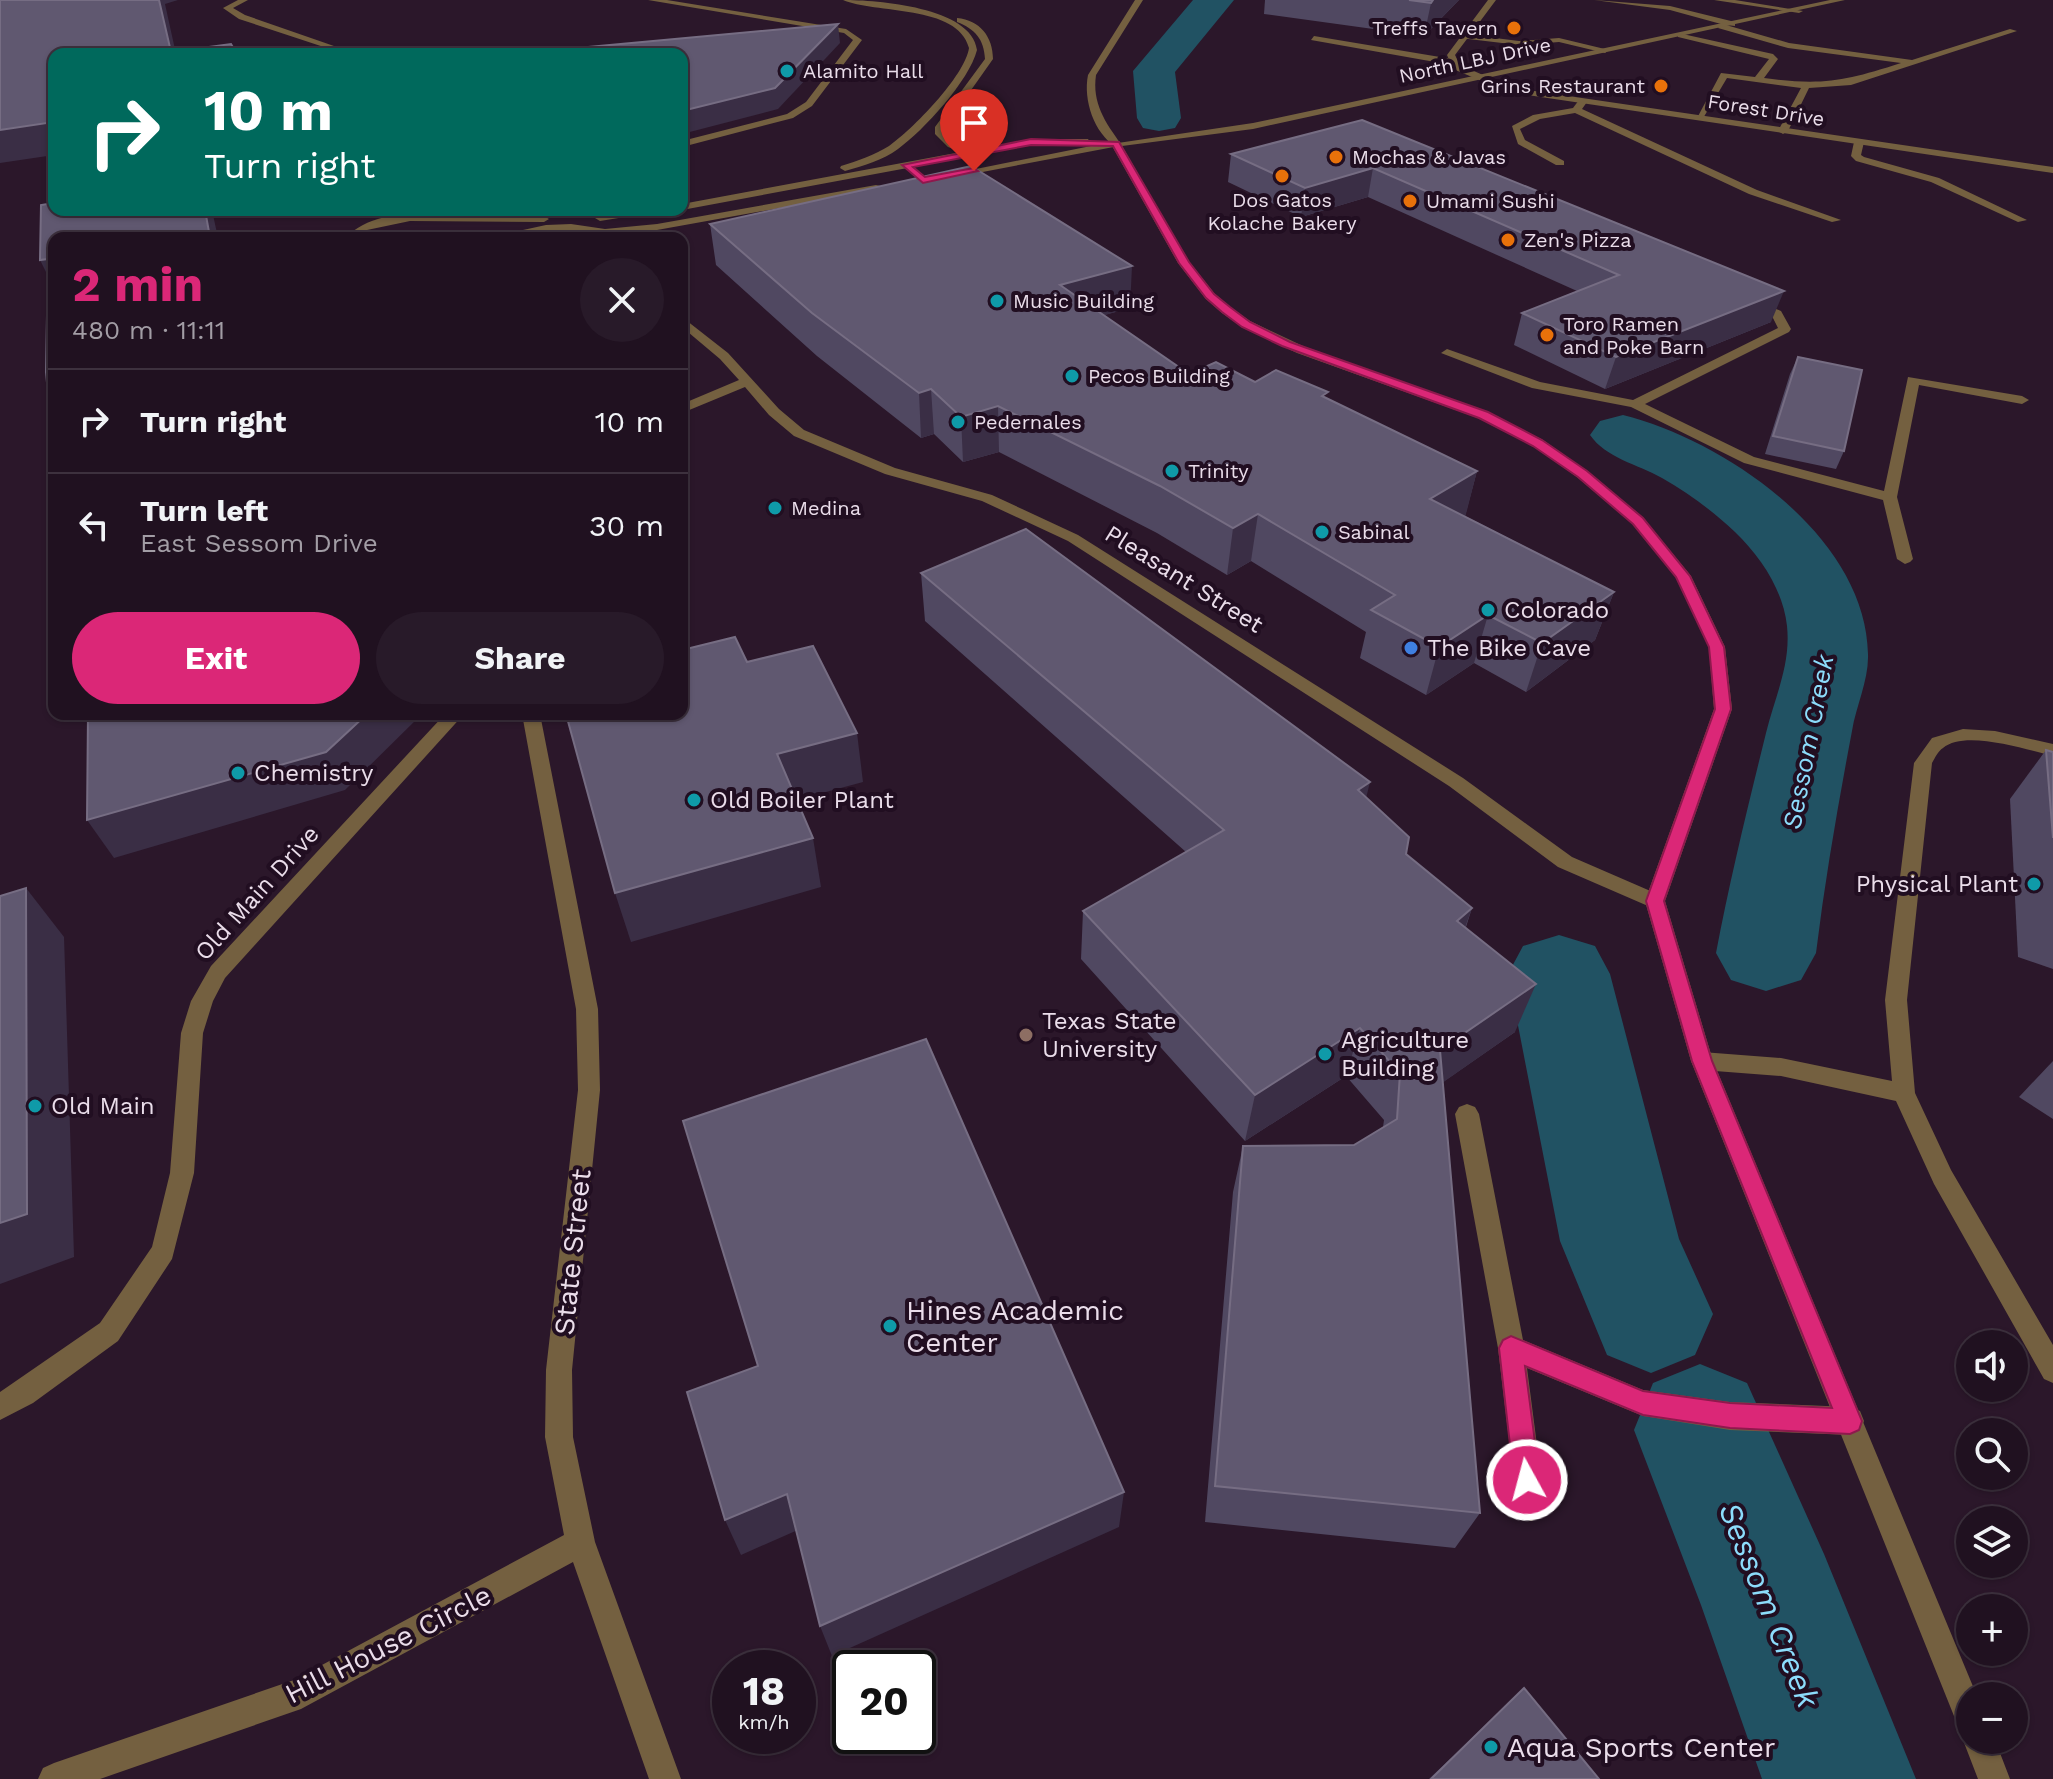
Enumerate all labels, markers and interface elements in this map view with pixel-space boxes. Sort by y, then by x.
place label: Treffs Tavern [1372,16,1498,40]
marker: Treffs Tavern [1505,19,1523,37]
street label: North LBJ Drive [1397,32,1553,88]
place label: Alamito Hall [803,59,923,83]
marker: Alamito Hall [778,62,796,80]
place label: Grins Restaurant [1480,74,1646,98]
marker: Grins Restaurant [1652,77,1670,95]
text: 10 m [204,78,333,144]
icon: right [72,80,176,184]
pin [940,89,1008,171]
street label: Forest Drive [1706,89,1826,131]
icon: arrive [952,101,996,145]
text: Turn right [204,145,375,187]
place label: Mochas & Javas [1352,145,1506,169]
marker: Mochas & Javas [1327,148,1345,166]
marker: Dos Gatos Kolache Bakery [1273,167,1291,185]
place label: Dos Gatos Kolache Bakery [1207,188,1357,235]
place label: Umami Sushi [1426,189,1555,213]
marker: Umami Sushi [1401,192,1419,210]
place label: Zen's Pizza [1524,228,1632,252]
marker: Zen's Pizza [1499,231,1517,249]
text: 2 min [72,256,203,313]
button: close [580,258,664,342]
place label: Music Building [1013,289,1154,313]
marker: Music Building [988,292,1006,310]
place label: Toro Ramen and Poke Barn [1563,312,1704,359]
text: 480 m · 11:11 [72,315,225,345]
marker: Toro Ramen and Poke Barn [1538,326,1556,344]
place label: Pecos Building [1088,364,1230,388]
marker: Pecos Building [1063,367,1081,385]
icon: right [72,399,116,443]
text: Turn right [140,404,286,439]
text: 10 m [595,404,664,439]
place label: Pedernales [974,410,1082,434]
marker: Pedernales [949,413,967,431]
place label: Trinity [1188,459,1249,483]
marker: Trinity [1163,462,1181,480]
text: Turn left [140,493,268,528]
place label: Medina [791,496,861,520]
marker: Medina [766,499,784,517]
icon: left [72,503,116,547]
text: 30 m [589,508,664,543]
street label: Pleasant Street [1100,519,1268,639]
place label: Sabinal [1338,520,1410,544]
marker: Sabinal [1313,523,1331,541]
text: East Sessom Drive [140,528,378,558]
place label: Colorado [1504,596,1609,624]
marker: Colorado [1479,601,1497,619]
button: Exit [72,612,360,704]
button: Share [376,612,664,704]
place label: The Bike Cave [1427,634,1591,662]
marker: The Bike Cave [1402,639,1420,657]
water label: Sessom Creek [1776,651,1840,832]
place label: Chemistry [254,759,374,787]
marker: Chemistry [229,764,247,782]
place label: Old Boiler Plant [710,786,894,814]
marker: Old Boiler Plant [685,791,703,809]
street label: Old Main Drive [189,820,325,966]
place label: Physical Plant [1856,870,2018,898]
marker: Physical Plant [2025,875,2043,893]
place label: Texas State University [1042,1007,1177,1063]
marker: Texas State University [1017,1026,1035,1044]
place label: Agriculture Building [1341,1026,1469,1082]
marker: Agriculture Building [1316,1045,1334,1063]
place label: Old Main [51,1092,155,1120]
marker: Old Main [26,1097,44,1115]
street label: State Street [547,1167,598,1337]
place label: Hines Academic Center [906,1294,1124,1359]
marker: Hines Academic Center [881,1317,899,1335]
map controls [1956,1330,2028,1754]
button: sound [1956,1330,2028,1402]
button: search [1956,1418,2028,1490]
position arrow [1485,1438,1569,1522]
water label: Sessom Creek [1711,1497,1828,1715]
button: layers [1956,1506,2028,1578]
street label: Hill House Circle [280,1578,497,1711]
button: + [1956,1594,2028,1666]
speed limit sign: 20 [832,1650,936,1754]
text: 18 [743,1668,785,1715]
button: − [1956,1682,2028,1754]
text: km/h [738,1710,790,1734]
place label: Aqua Sports Center [1507,1731,1775,1764]
marker: Aqua Sports Center [1482,1738,1500,1756]

